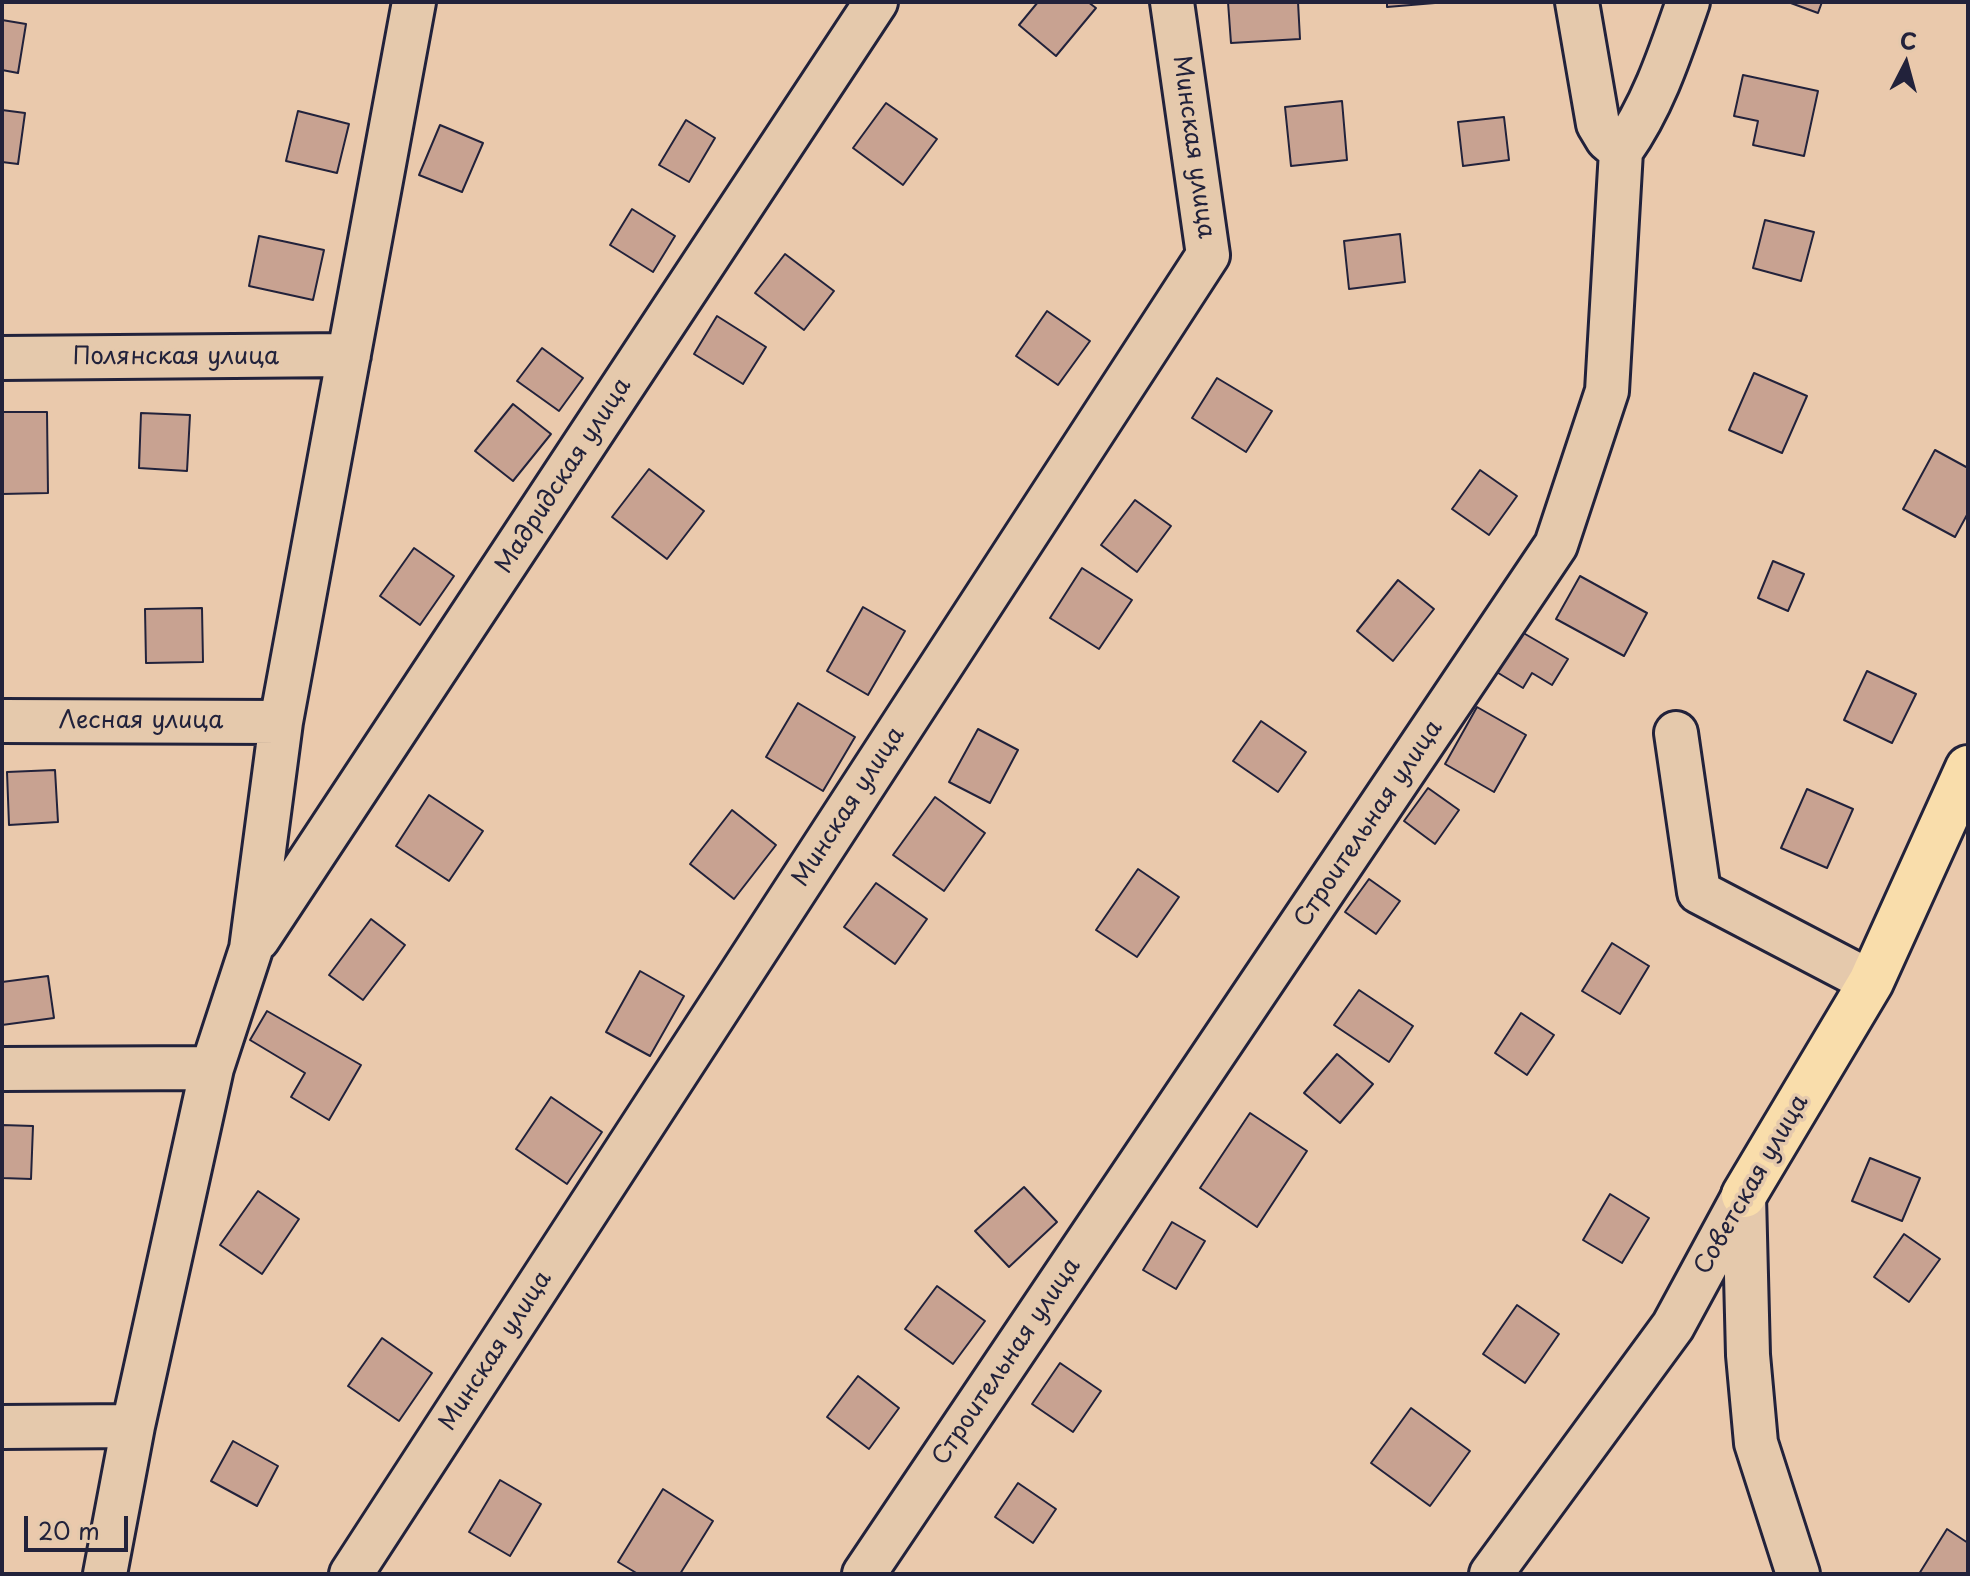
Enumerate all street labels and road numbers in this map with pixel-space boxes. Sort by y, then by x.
street label: Минская улица [1166,54,1220,240]
street label: Полянская улица [73,343,279,371]
street label: Мадридская улица [490,373,638,579]
street label: Лесная улица [59,707,223,735]
street label: Строительная улица [1289,715,1449,933]
street label: Минская улица [787,722,911,892]
street label: Советская улица [1689,1090,1815,1280]
street label: Строительная улица [927,1253,1087,1471]
street label: Минская улица [434,1266,558,1436]

